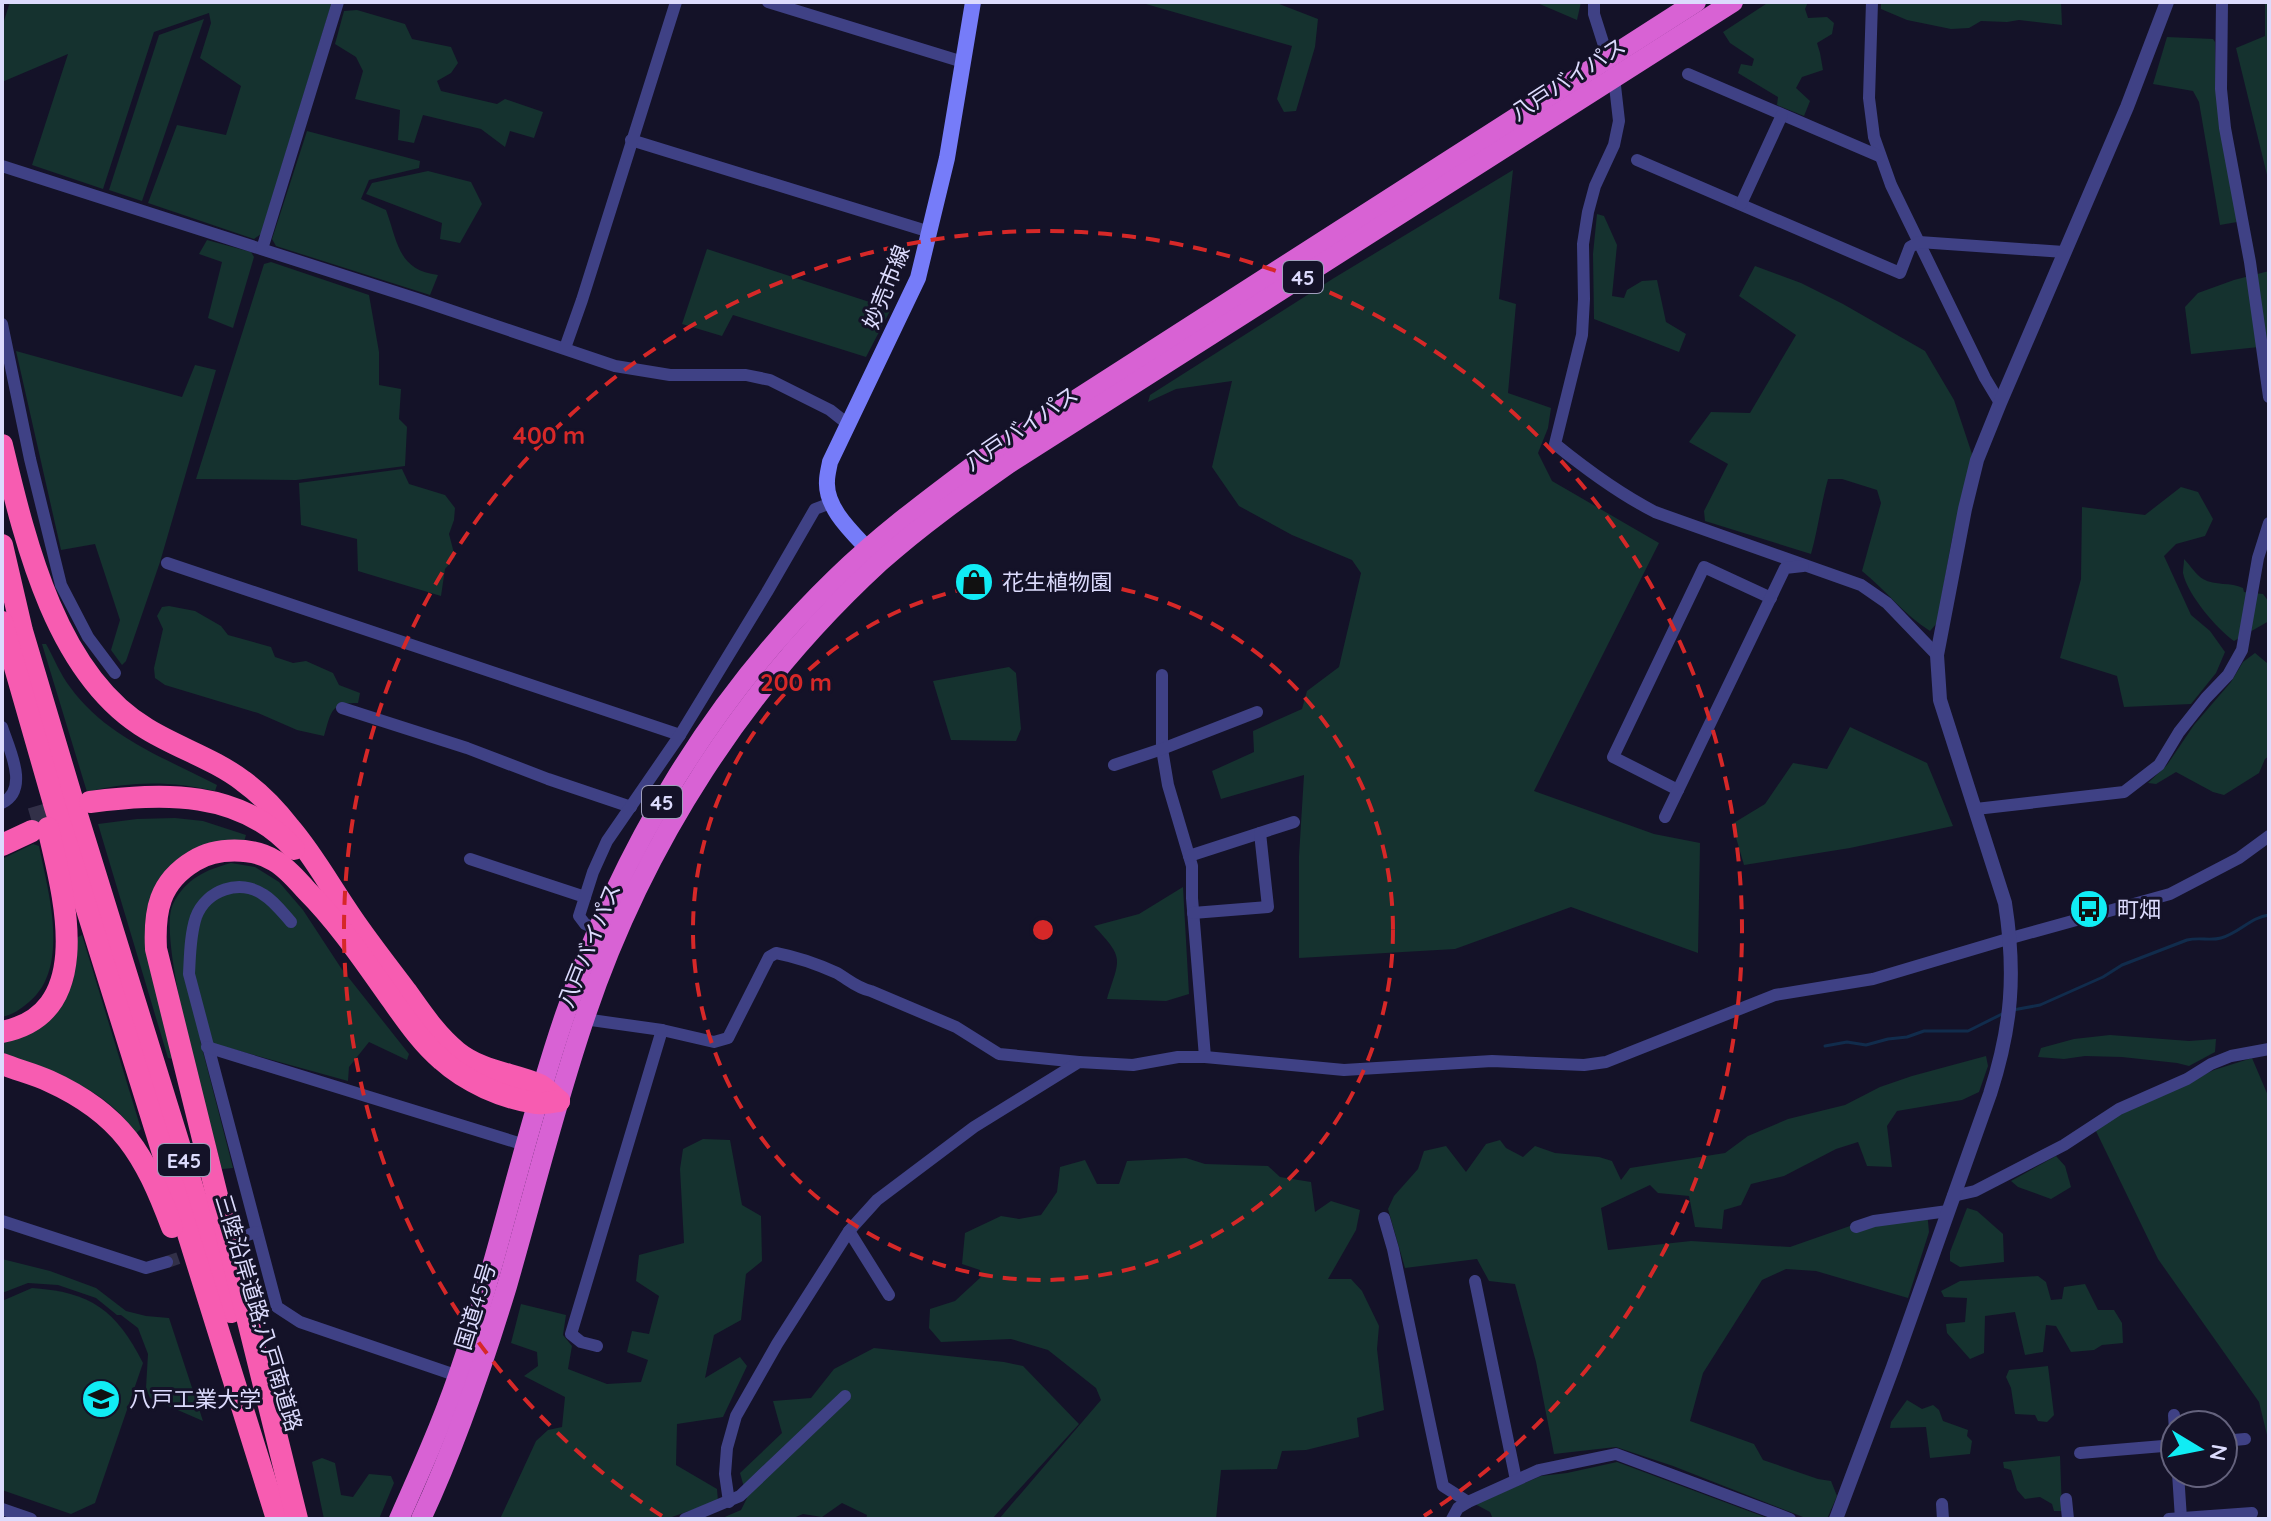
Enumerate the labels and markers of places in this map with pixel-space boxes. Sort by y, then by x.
shop icon: 花生植物園 [953,561,995,603]
place label: 花生植物園 [1002,568,1112,596]
bus stop icon: 町畑 [2068,888,2110,930]
place label: 町畑 [2117,895,2161,923]
centre of rings [1029,916,1057,944]
school or university icon: 八戸工業大学 [80,1378,122,1420]
place label: 八戸工業大学 [129,1385,261,1413]

